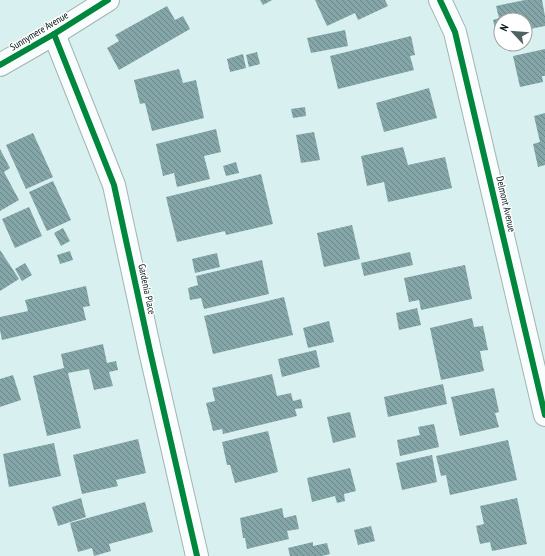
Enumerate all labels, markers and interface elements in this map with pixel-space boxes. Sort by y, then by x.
street label: Sunnymere Avenue [7,8,71,54]
north arrow [493,12,533,52]
text: N [496,22,512,33]
street label: Delmont Avenue [493,175,519,233]
street label: Gardenia Place [135,263,159,315]

